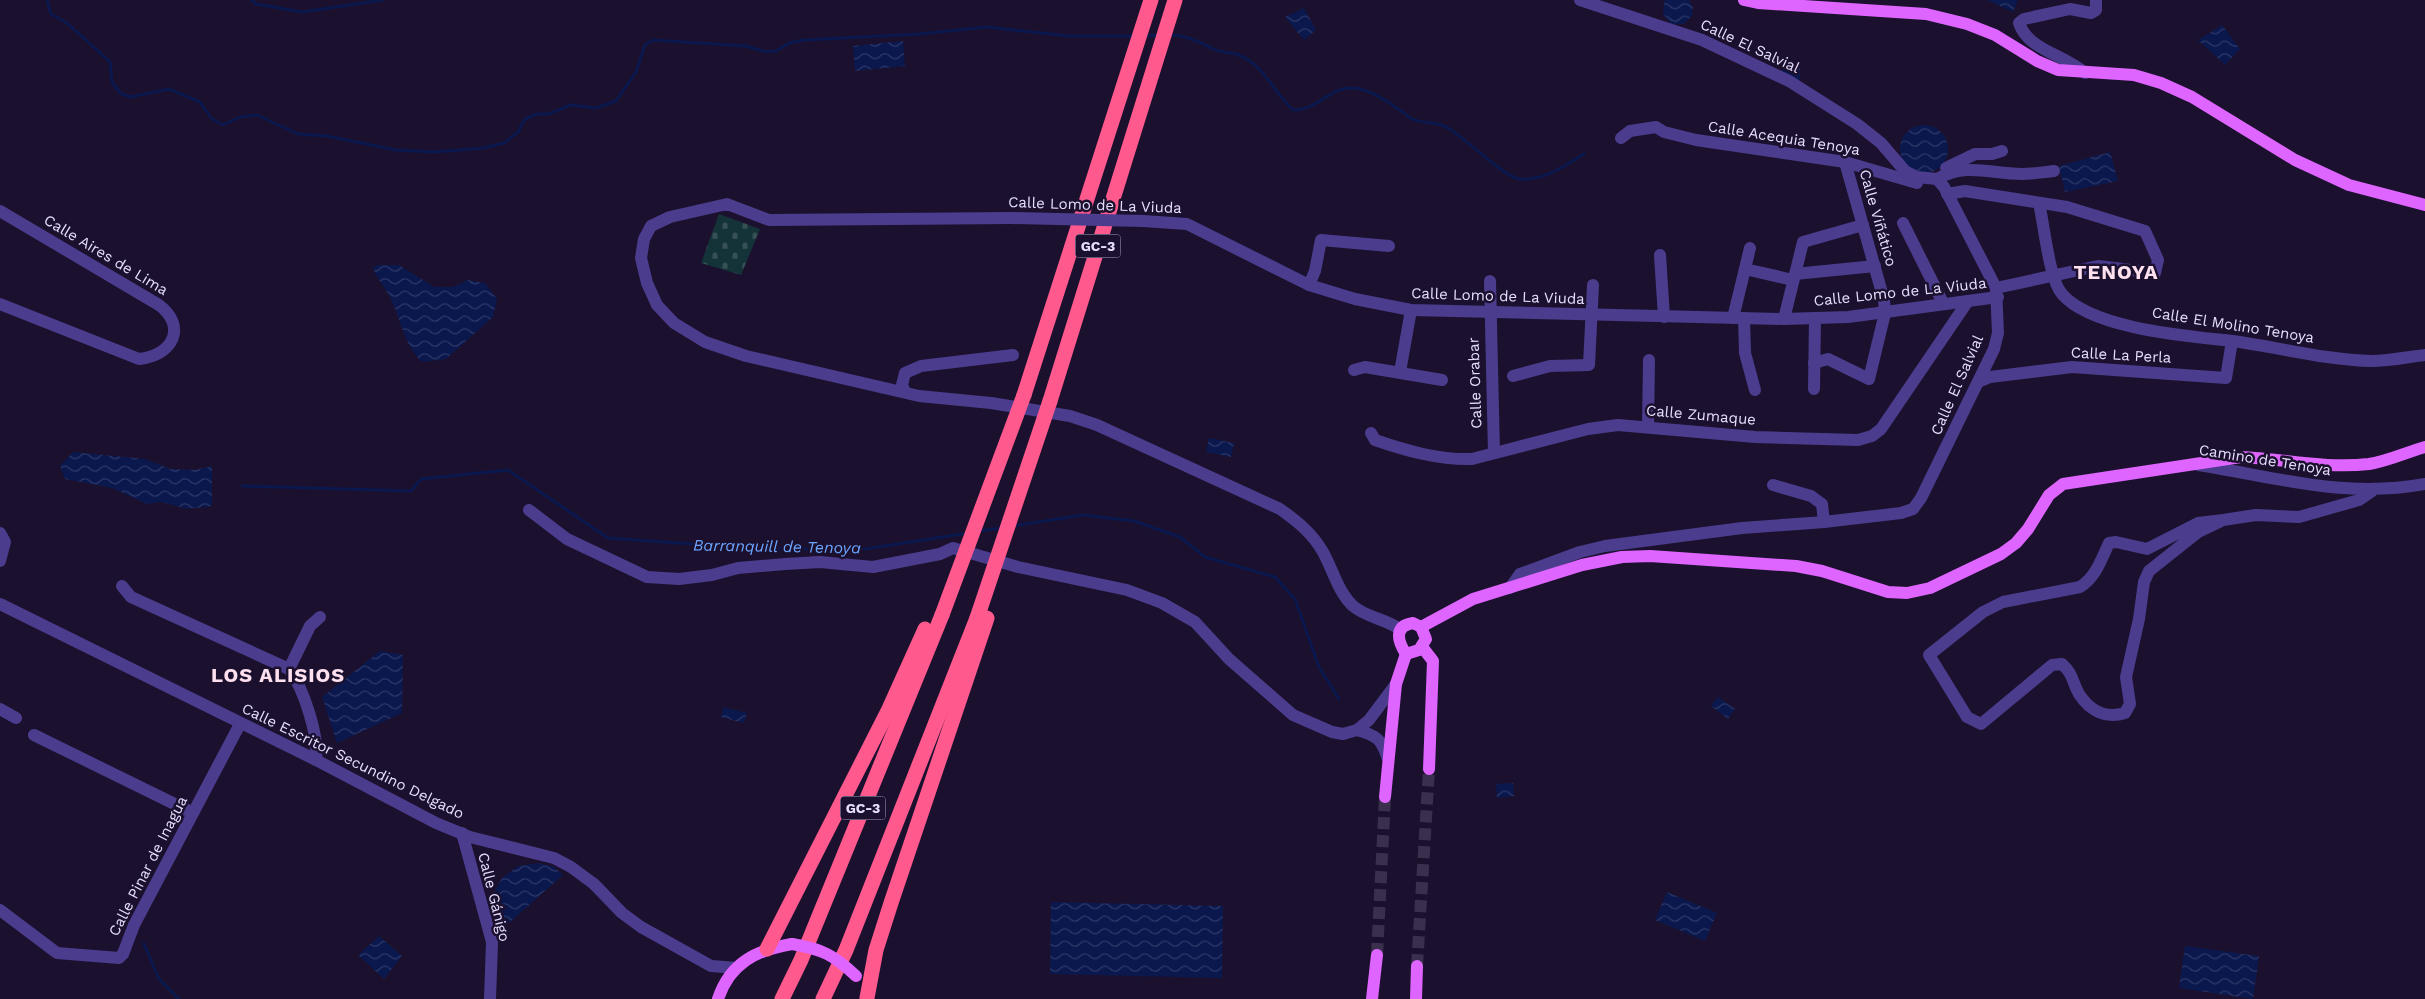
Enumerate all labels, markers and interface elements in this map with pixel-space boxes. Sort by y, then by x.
street label: Calle El Salvial [1697,15,1803,77]
street label: Calle Acequia Tenoya [1707,117,1862,159]
street label: Calle Viñático [1856,167,1900,269]
street label: Calle Lomo de La Viuda [1008,193,1183,217]
street label: Calle Aires de Lima [41,211,172,299]
road number: GC-3 [1076,235,1120,258]
district label: TENOYA [2074,260,2158,284]
street label: Calle Lomo de La Viuda [1813,274,1988,310]
street label: Calle Lomo de La Viuda [1411,284,1586,308]
street label: Calle El Molino Tenoya [2151,303,2316,347]
street label: Calle El Salvial [1927,332,1987,438]
street label: Calle Orabar [1464,337,1486,429]
street label: Calle La Perla [2070,343,2172,367]
street label: Calle Zumaque [1645,401,1757,429]
street label: Camino de Tenoya [2198,441,2333,479]
water label: Barranquill de Tenoya [693,536,861,557]
district label: LOS ALISIOS [211,663,345,687]
street label: Calle Escritor Secundino Delgado [239,699,467,823]
street label: Calle Pinar de Inagua [105,793,191,939]
road number: GC-3 [840,796,886,820]
street label: Calle Gánigo [474,851,514,943]

